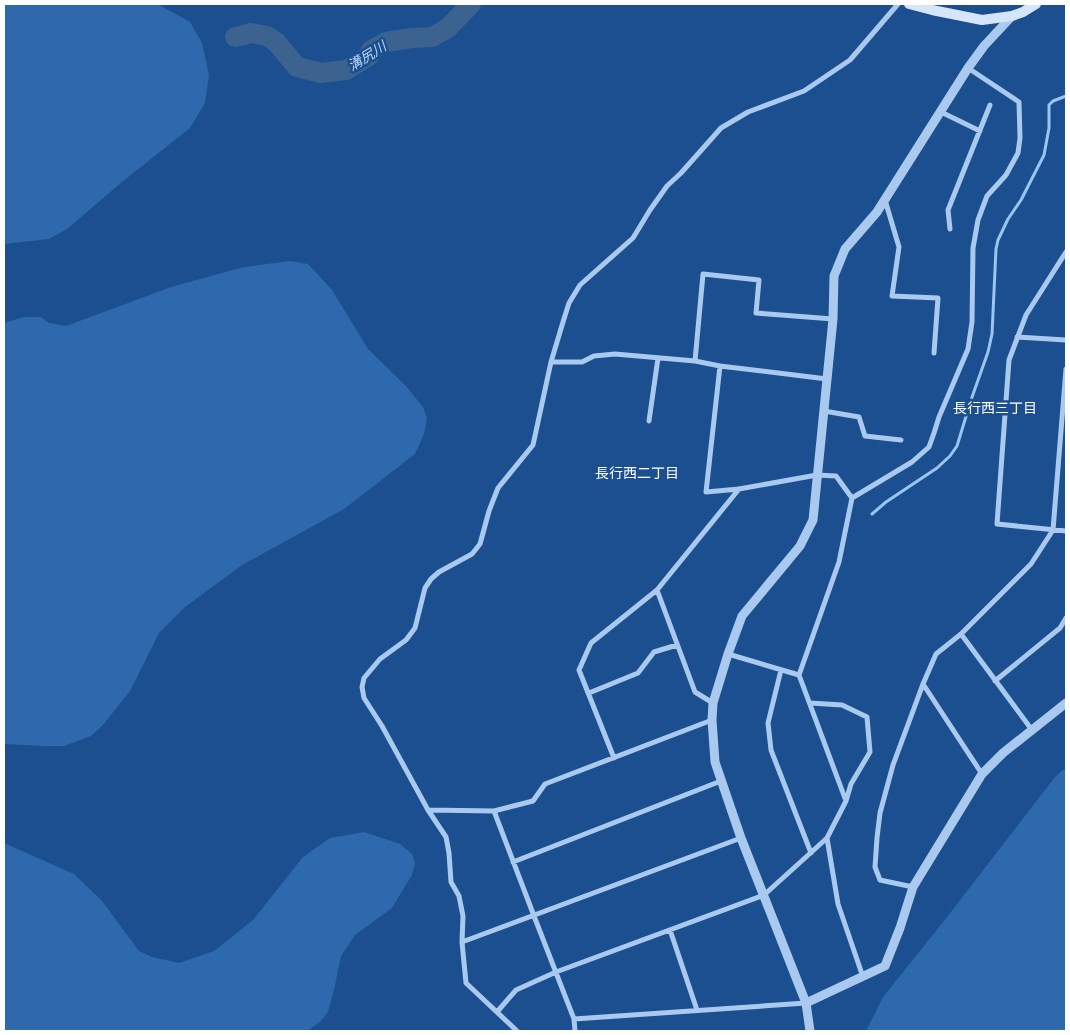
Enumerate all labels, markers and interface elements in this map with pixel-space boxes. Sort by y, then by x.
water label: 溝尻川 [344,36,391,74]
district label: 長行西三丁目 [953,399,1037,416]
district label: 長行西二丁目 [595,464,679,481]

